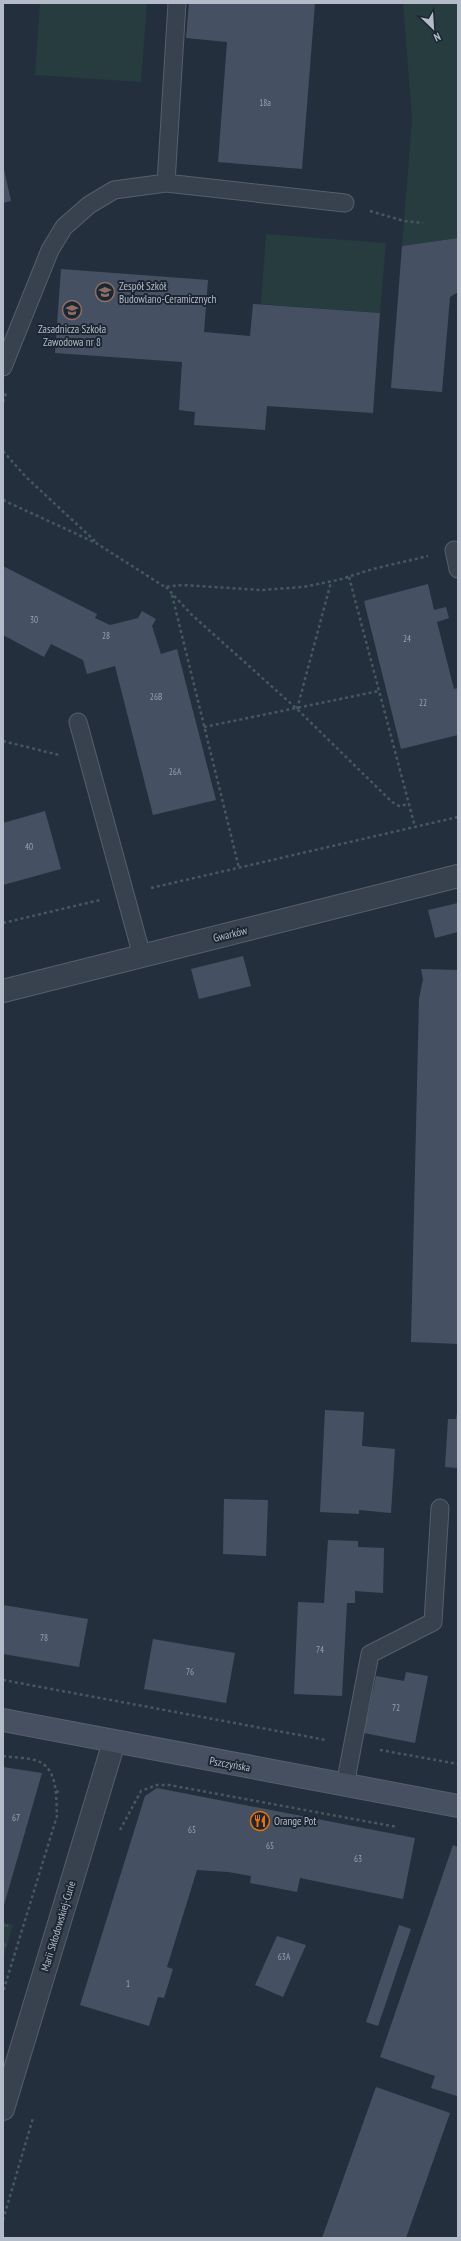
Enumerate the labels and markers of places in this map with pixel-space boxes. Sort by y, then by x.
place label: Zespół Szkół Budowlano-Ceramicznych [119,279,216,306]
school or university icon: Zespół Szkół Budowlano-Ceramicznych [94,281,116,303]
school or university icon: Zasadnicza Szkoła Zawodowa nr 8 [61,299,83,321]
place label: Zasadnicza Szkoła Zawodowa nr 8 [38,322,106,349]
restaurant icon: Orange Pot [249,1810,271,1832]
place label: Orange Pot [274,1814,316,1828]

